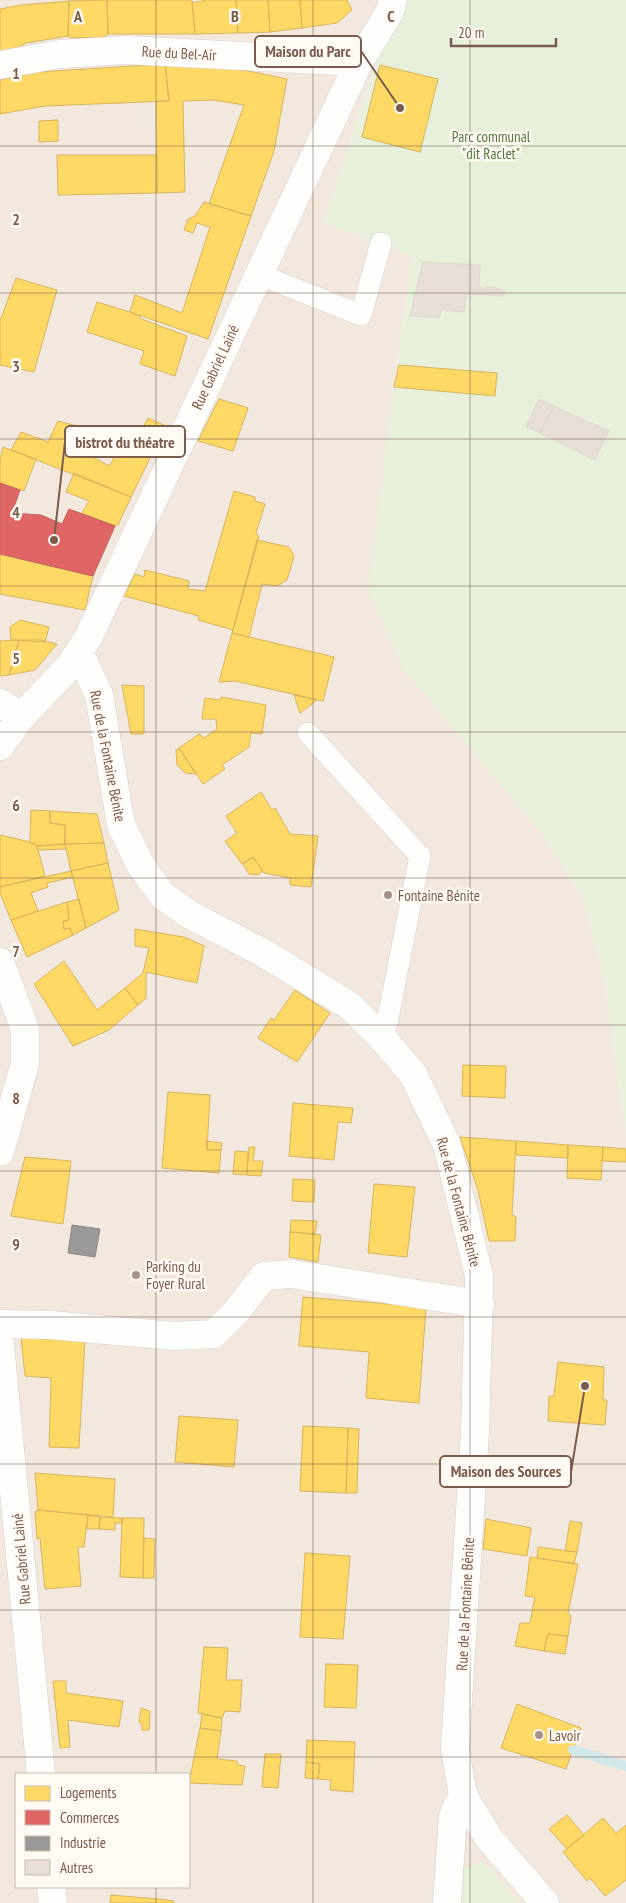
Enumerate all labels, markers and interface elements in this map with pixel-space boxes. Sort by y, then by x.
text: A [73,6,83,26]
text: B [231,6,239,26]
text: C [387,6,395,26]
scale bar [451,15,556,47]
text: 20 m [458,23,484,42]
callout: Maison du Parc [255,36,361,67]
text: Maison du Parc [265,41,351,61]
street label: Rue du Bel-Air [141,42,218,64]
text: 1 [12,63,20,83]
park label: Parc communal "dit Raclet" [452,127,531,163]
text: 2 [12,209,20,229]
street label: Rue Gabriel Lainé [187,322,243,412]
text: 3 [12,356,20,376]
callout: bistrot du théatre [65,426,185,457]
text: bistrot du théatre [75,432,175,452]
text: 4 [12,502,20,522]
text: 5 [12,648,20,668]
street label: Rue de la Fontaine Bénite [86,689,130,823]
text: 6 [12,795,20,815]
place label: Fontaine Bénite [398,886,480,905]
marker: Fontaine Bénite [382,889,394,901]
text: 7 [12,941,20,961]
text: 8 [12,1088,20,1108]
street label: Rue de la Fontaine Bénite [433,1135,485,1269]
text: 9 [12,1234,20,1254]
place label: Parking du Foyer Rural [146,1257,205,1293]
marker: Parking du Foyer Rural [130,1269,142,1281]
callout: Maison des Sources [440,1456,571,1487]
text: Maison des Sources [451,1461,562,1481]
street label: Rue Gabriel Lainé [8,1513,34,1605]
street label: Rue de la Fontaine Bénite [452,1537,478,1671]
place label: Lavoir [549,1726,582,1745]
marker: Lavoir [533,1729,545,1741]
legend [15,1773,190,1888]
text: Logements [60,1783,116,1802]
text: Commerces [60,1808,119,1827]
text: Industrie [60,1833,106,1852]
text: Autres [60,1858,93,1877]

